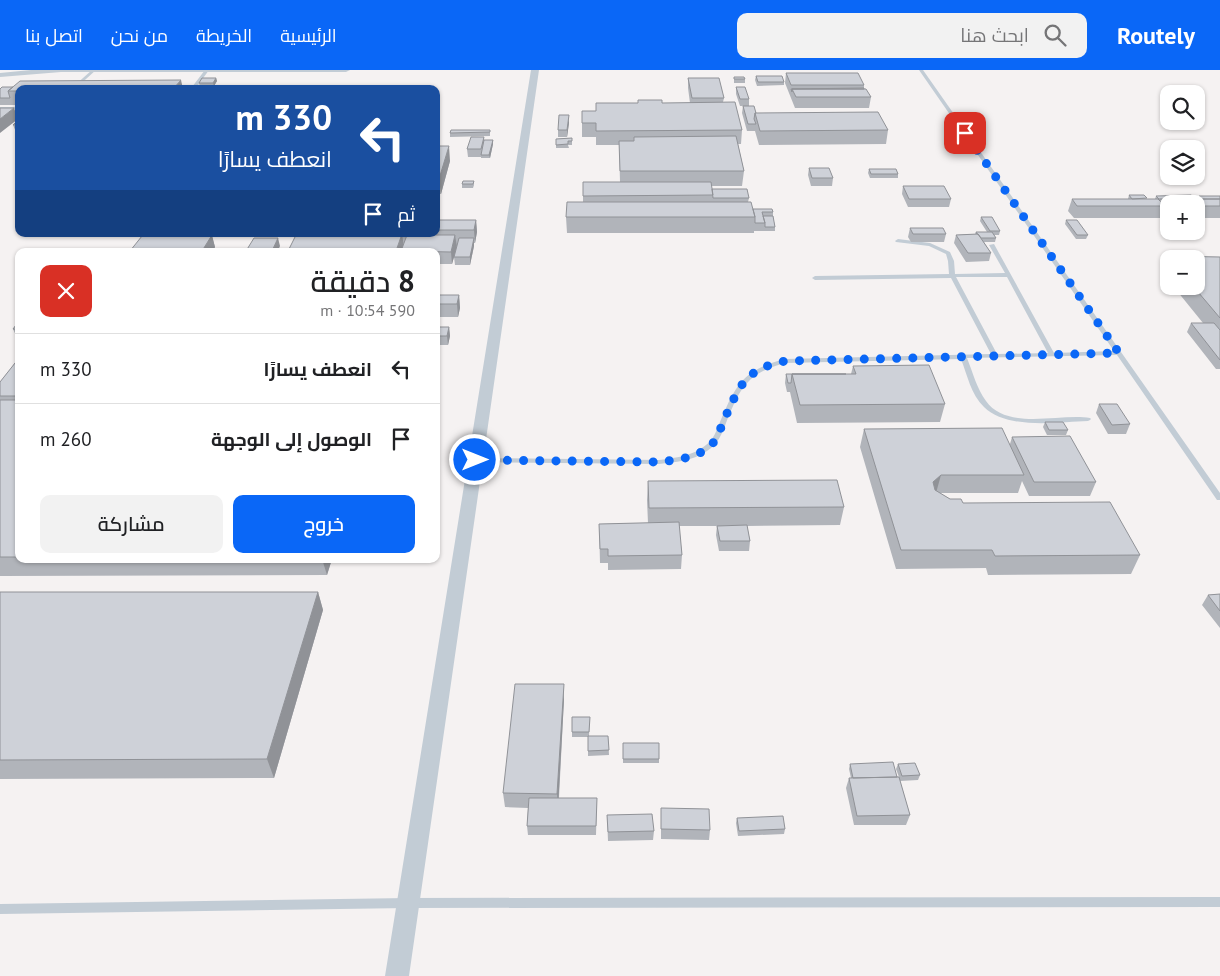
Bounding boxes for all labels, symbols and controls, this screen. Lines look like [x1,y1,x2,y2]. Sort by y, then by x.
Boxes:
search box [737,13,1087,58]
text: Routely [1117,20,1195,51]
icon: search [1041,21,1069,49]
text: ابحث هنا [960,23,1029,47]
text: اتصل بنا [25,24,83,47]
text: من نحن [111,24,168,47]
text: الخريطة [196,24,252,47]
text: الرئيسية [280,24,337,47]
map controls [1160,85,1205,295]
button: search [1160,85,1205,130]
text: 330 m [235,94,332,140]
icon: left [350,105,415,170]
pin [944,112,986,154]
icon: arrive [951,119,979,147]
button: layers [1160,140,1205,185]
text: انعطف يسارًا [218,145,332,173]
button: + [1160,195,1205,240]
icon: arrive [359,200,387,228]
text: ثم [397,202,415,226]
button: − [1160,250,1205,295]
text: 8 دقيقة [311,261,415,300]
button: close [40,265,92,317]
text: 590 m · 10:54 [320,300,415,320]
icon: left [387,355,415,383]
text: 330 m [40,357,92,381]
text: انعطف يسارًا [264,357,372,381]
icon: arrive [387,425,415,453]
text: 260 m [40,427,92,451]
text: الوصول إلى الوجهة [211,427,372,451]
position arrow [448,433,500,485]
button: مشاركة [40,495,223,553]
button: خروج [233,495,415,553]

